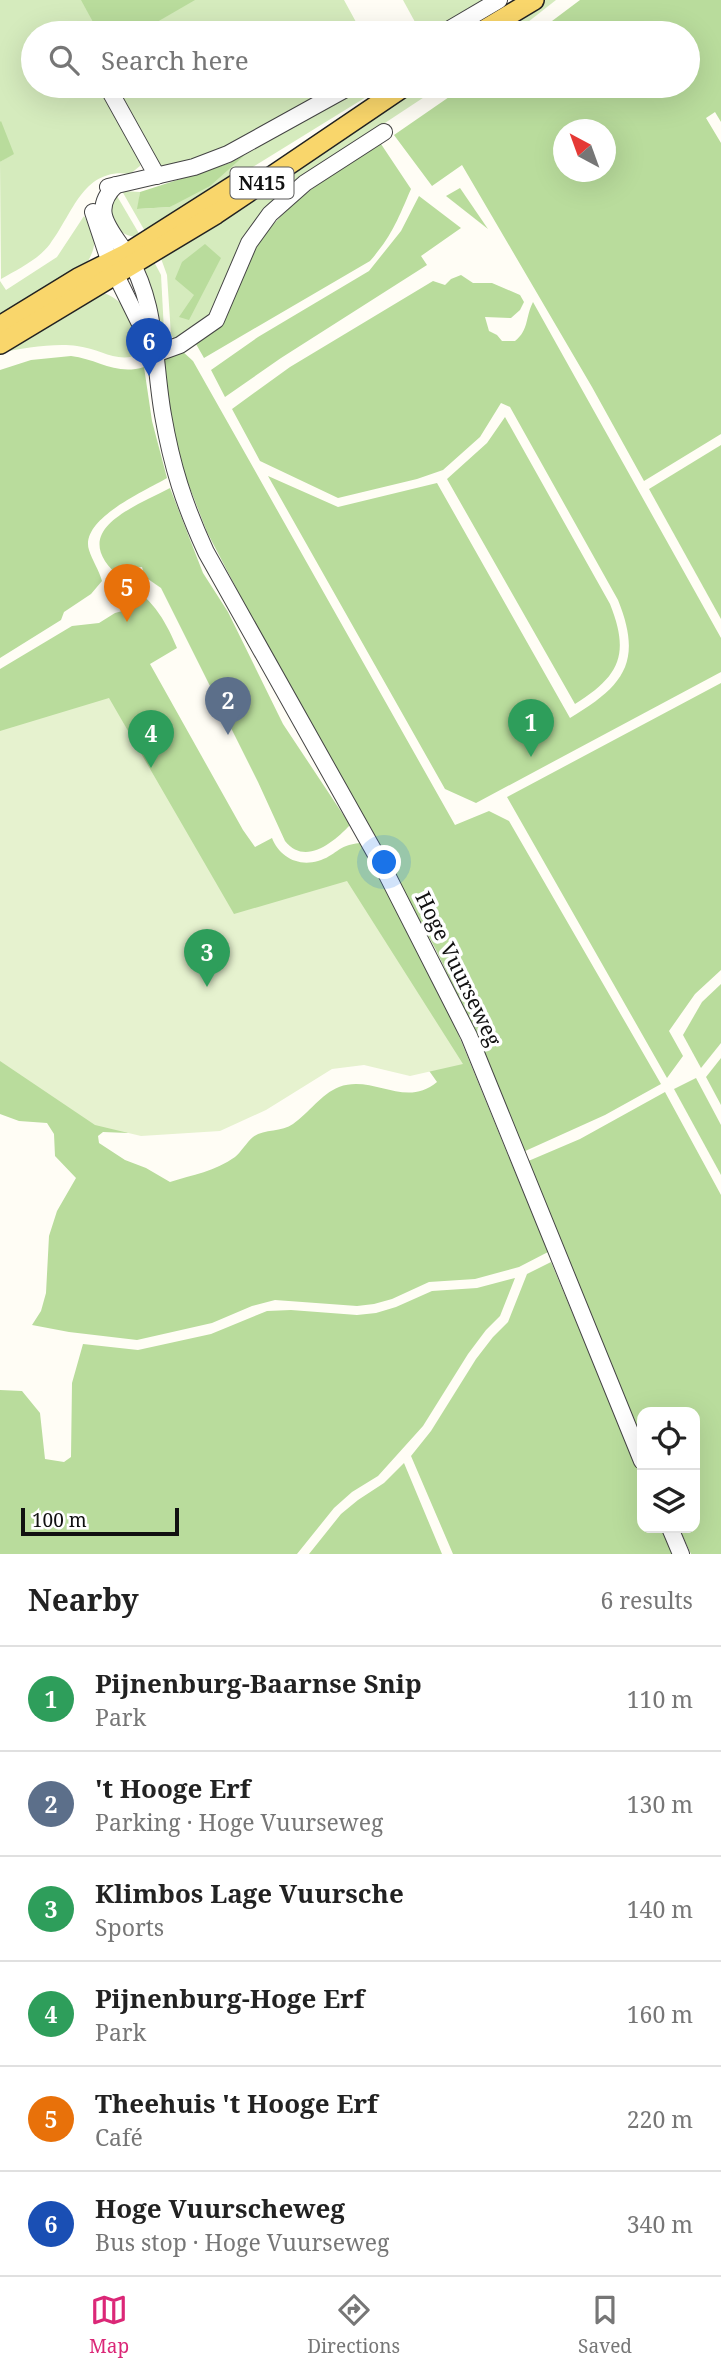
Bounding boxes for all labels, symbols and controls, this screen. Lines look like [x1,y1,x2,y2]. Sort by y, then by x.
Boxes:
search box [21,21,700,98]
icon: search [45,41,83,79]
text: Search here [101,42,249,78]
north arrow [553,119,616,182]
road number: N415 [230,168,294,198]
pin: 6 [126,318,172,376]
pin: 5 [104,564,150,622]
pin: 2 [205,677,251,735]
pin: 1 [508,699,554,757]
pin: 4 [128,710,174,768]
your location [367,845,401,879]
street label: Hoge Vuurseweg [409,887,509,1051]
pin: 3 [184,929,230,987]
map controls [637,1407,700,1533]
button: locate [637,1407,700,1470]
button: layers [637,1470,700,1533]
scale bar [21,1505,178,1537]
text: 100 m [32,1507,87,1533]
text: Nearby [28,1579,139,1620]
text: 6 results [600,1584,693,1616]
text: Pijnenburg-Baarnse Snip [95,1665,422,1701]
text: 1 [45,1683,58,1715]
text: 110 m [627,1683,693,1715]
text: Park [95,1701,146,1733]
text: 't Hooge Erf [95,1770,250,1806]
text: 2 [45,1788,58,1820]
text: 130 m [627,1788,693,1820]
text: Parking · Hoge Vuurseweg [95,1806,383,1838]
text: Klimbos Lage Vuursche [95,1875,404,1911]
text: 3 [45,1893,58,1925]
text: 140 m [627,1893,693,1925]
text: Sports [95,1911,164,1943]
text: Pijnenburg-Hoge Erf [95,1980,364,2016]
text: 4 [45,1998,58,2030]
text: 160 m [627,1998,693,2030]
text: Park [95,2016,146,2048]
text: Theehuis 't Hooge Erf [95,2085,378,2121]
text: 5 [45,2103,58,2135]
text: 220 m [627,2103,693,2135]
text: Café [95,2121,143,2153]
text: Hoge Vuurscheweg [95,2190,345,2226]
text: 6 [45,2208,58,2240]
text: 340 m [627,2208,693,2240]
text: Bus stop · Hoge Vuurseweg [95,2226,390,2258]
tab: Map [89,2291,129,2359]
tab: Directions [307,2291,400,2359]
tab: Saved [578,2291,632,2359]

